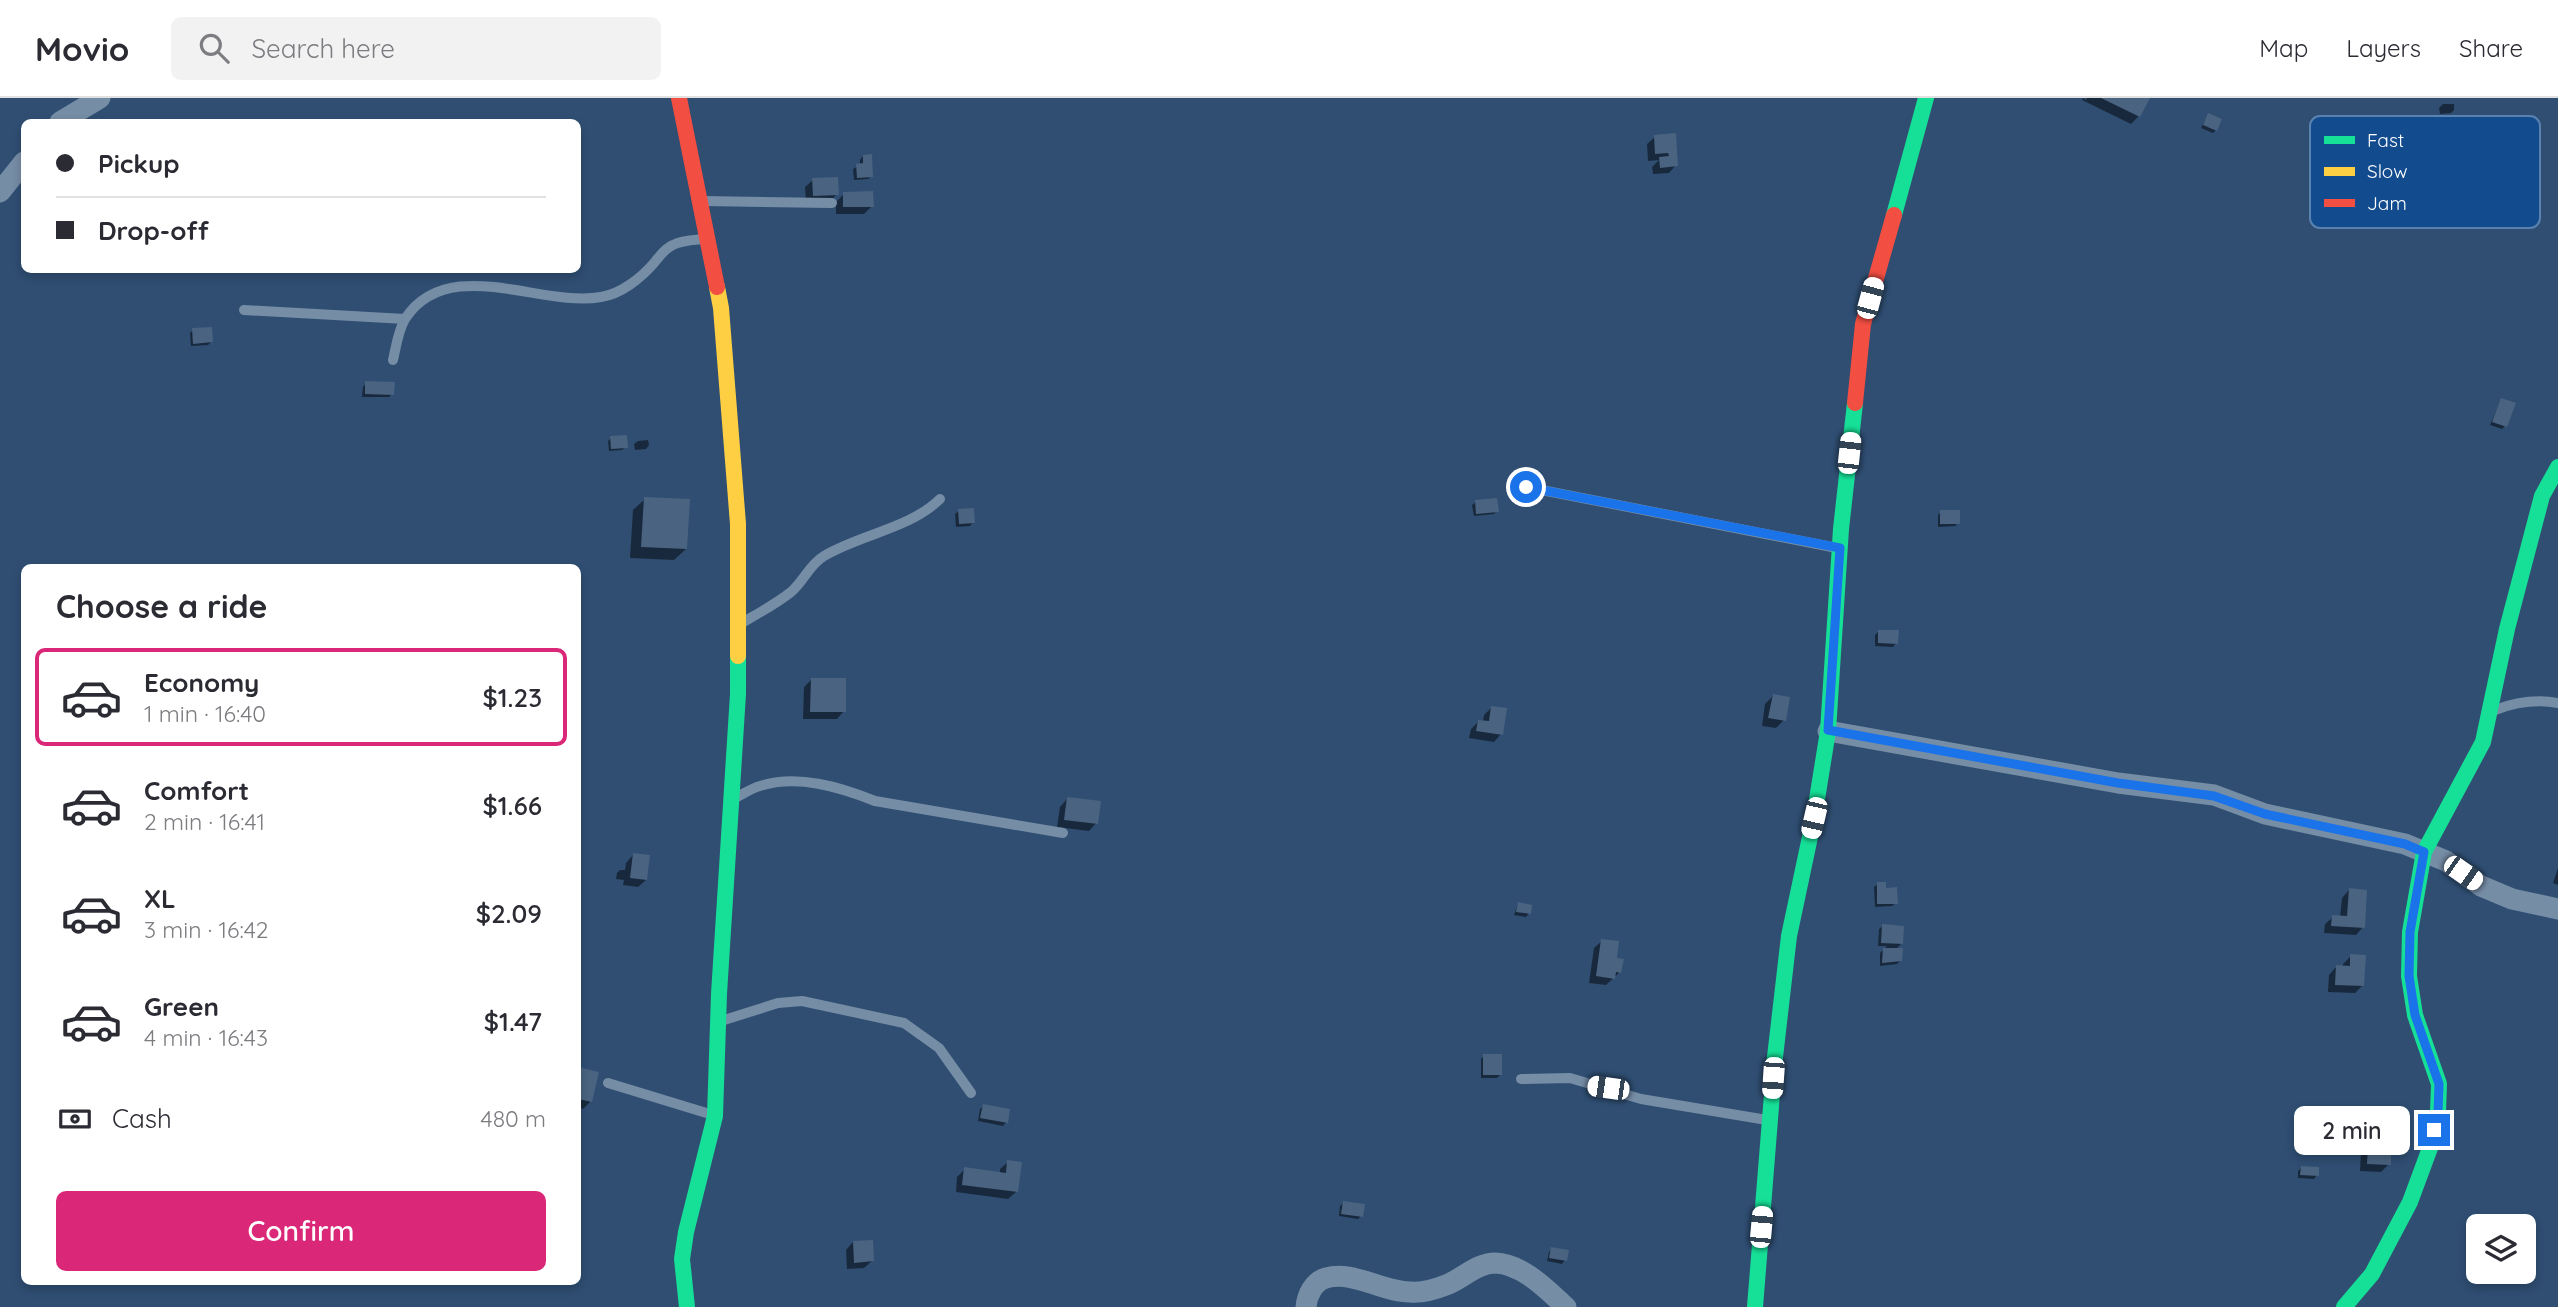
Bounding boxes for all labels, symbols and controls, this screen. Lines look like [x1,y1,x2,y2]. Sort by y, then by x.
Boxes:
search box [171,17,661,80]
text: Movio [35,28,129,69]
icon: search [195,29,233,67]
text: Search here [251,32,395,65]
text: Map [2259,33,2308,63]
text: Layers [2346,33,2421,63]
text: Share [2459,33,2523,63]
legend [2310,116,2540,228]
text: Fast [2367,128,2404,152]
text: Pickup [98,147,180,180]
text: Slow [2367,159,2408,183]
text: Jam [2367,191,2407,215]
text: Drop-off [98,214,209,247]
car [1855,275,1886,321]
car [1837,431,1862,475]
route start [1510,471,1542,503]
text: Choose a ride [56,586,268,626]
icon: car [60,666,123,729]
text: Economy [144,666,259,699]
text: $1.23 [482,681,542,714]
text: 1 min · 16:40 [144,699,266,728]
icon: car [60,774,123,837]
text: Comfort [144,774,249,807]
text: $1.66 [482,789,542,822]
car [1800,795,1829,841]
text: 2 min · 16:41 [144,807,265,836]
car [2440,852,2487,894]
icon: car [60,882,123,945]
text: XL [144,882,176,915]
text: $2.09 [476,897,542,930]
text: 3 min · 16:42 [144,915,269,944]
icon: car [60,990,123,1053]
text: Green [144,990,219,1023]
text: $1.47 [484,1005,542,1038]
text: 4 min · 16:43 [144,1023,268,1052]
car [1762,1056,1785,1100]
car [1586,1075,1631,1101]
icon: cash [56,1100,94,1138]
text: Cash [112,1102,172,1135]
text: 480 m [481,1104,546,1133]
callout: 2 min [2294,1105,2410,1154]
route end [2418,1114,2450,1146]
text: 2 min [2322,1116,2382,1145]
button: Confirm [56,1191,546,1271]
car [1749,1205,1774,1249]
map controls [2466,1214,2536,1284]
button: layers [2466,1214,2536,1284]

